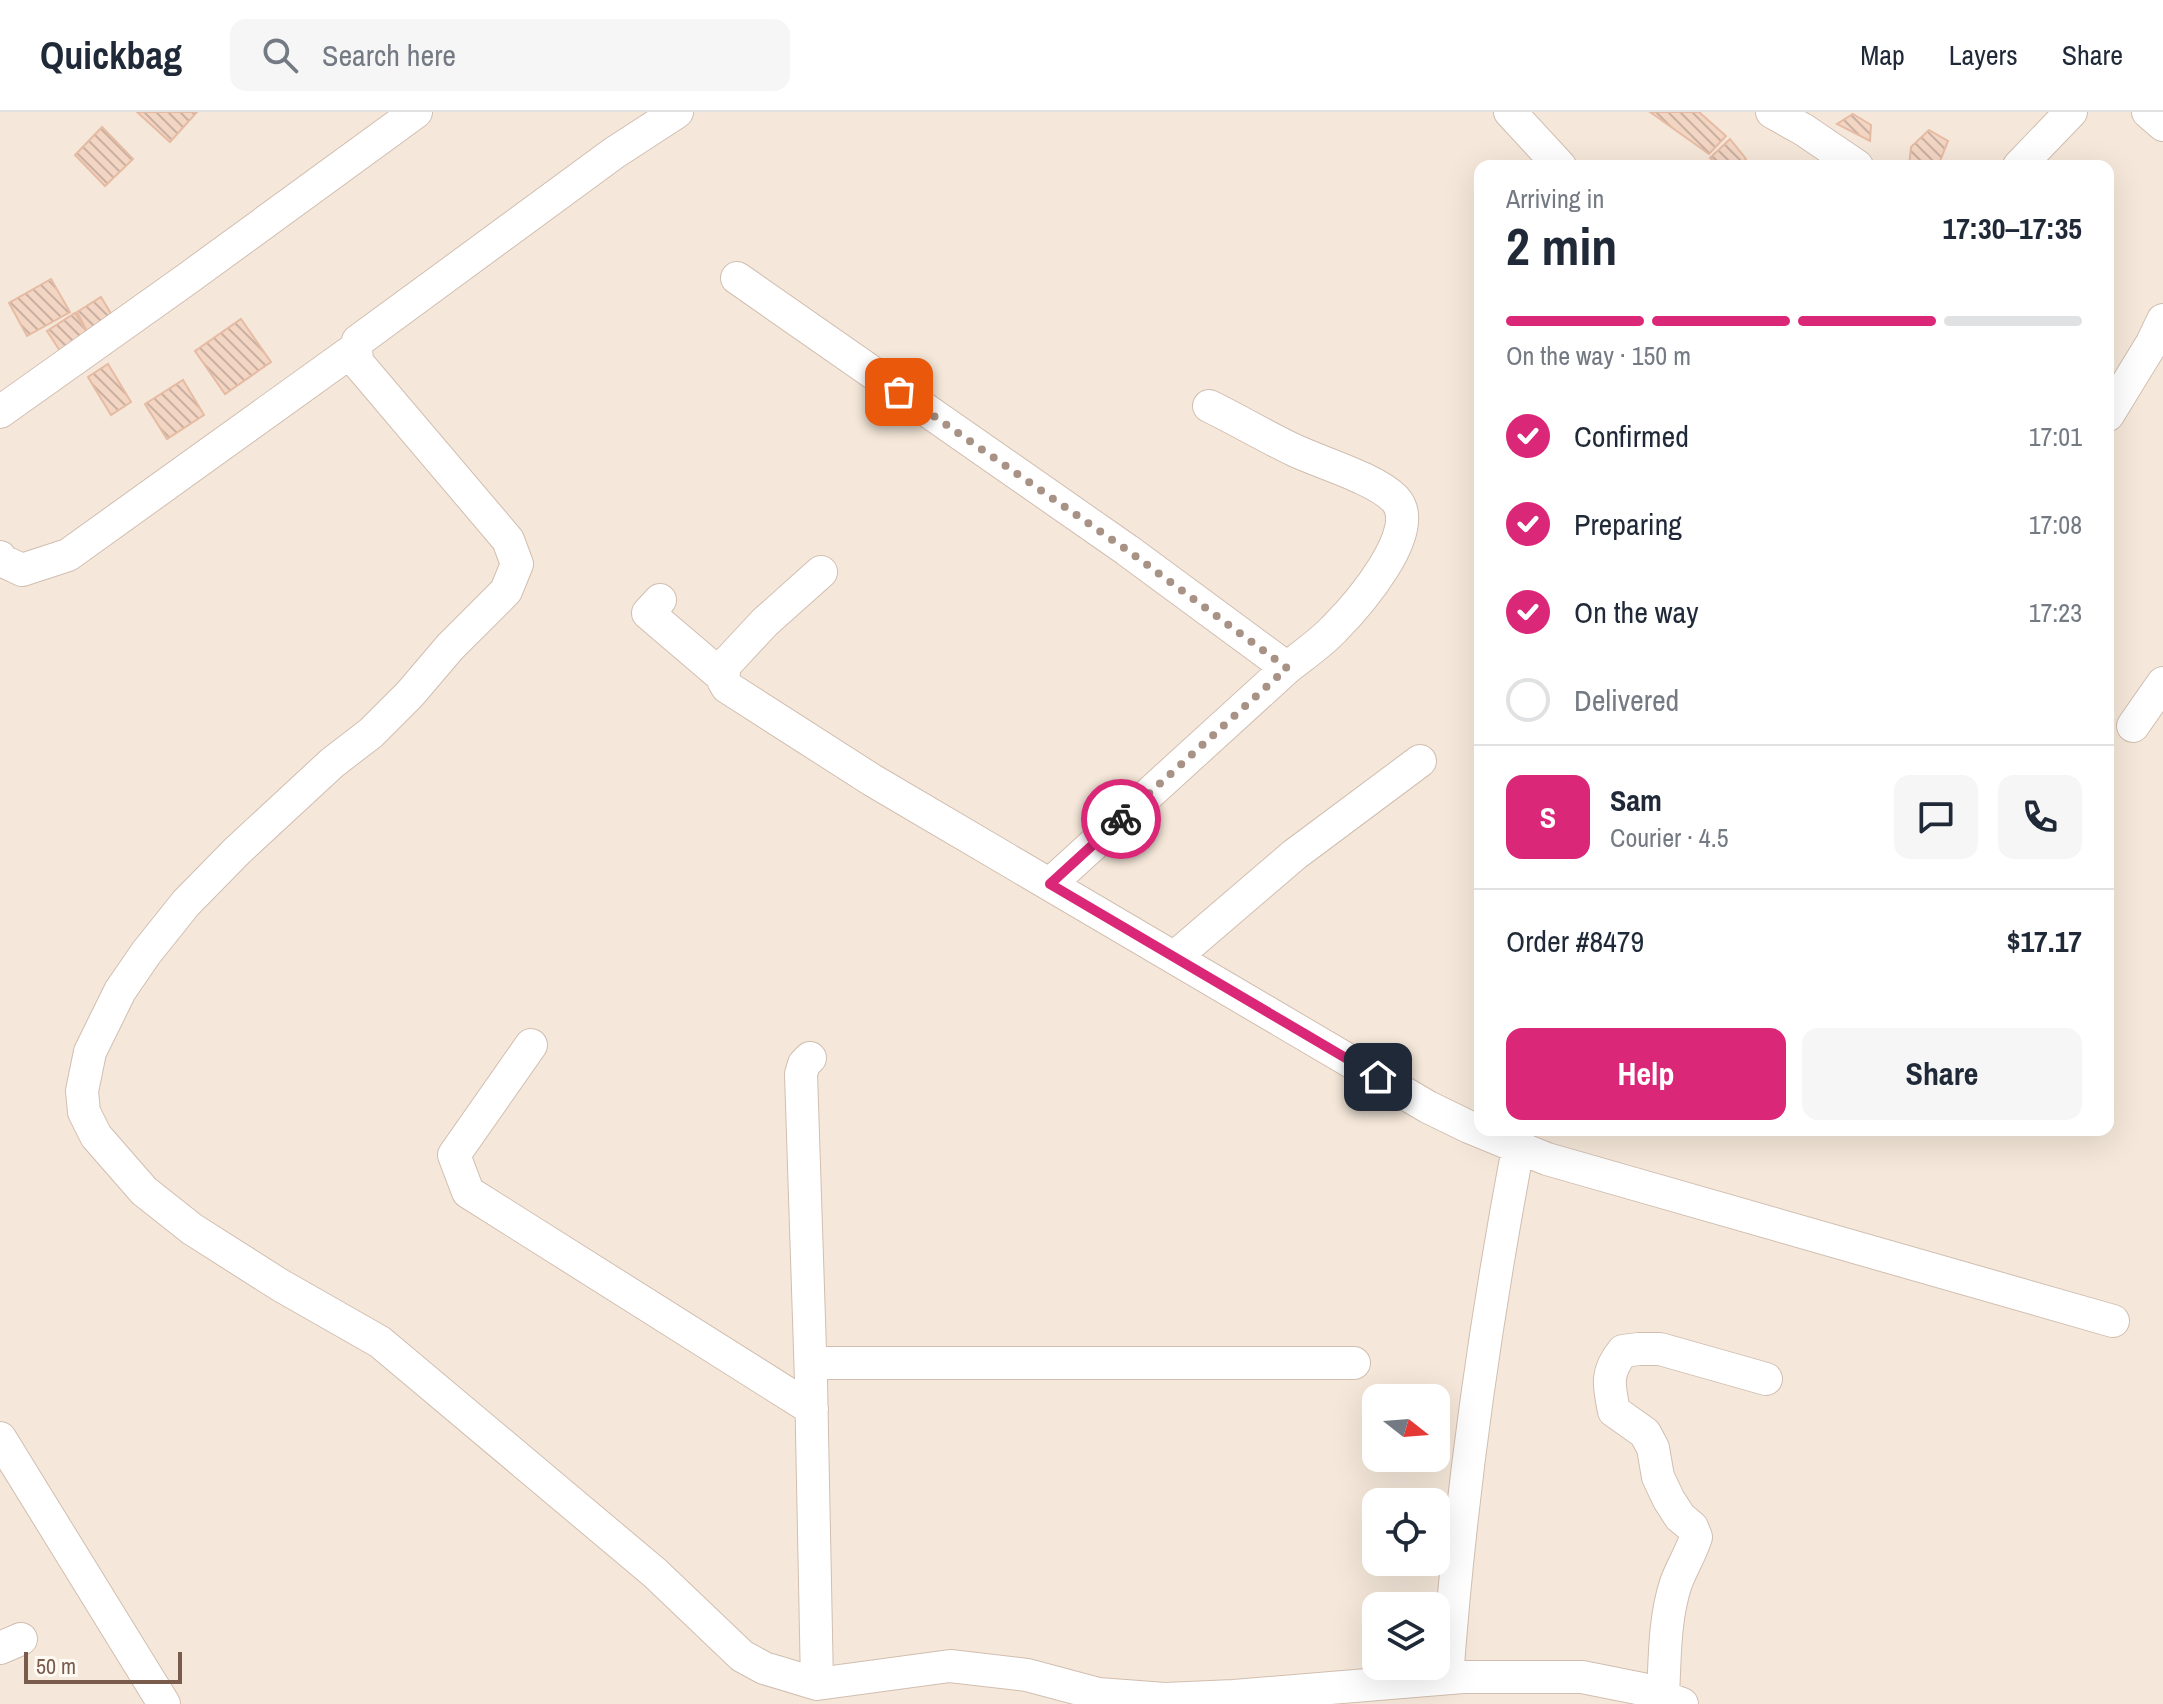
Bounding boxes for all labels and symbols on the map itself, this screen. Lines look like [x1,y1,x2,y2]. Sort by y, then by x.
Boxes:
pin [865,358,933,426]
courier [1081,779,1161,859]
pin [1344,1043,1412,1111]
north arrow [1362,1384,1450,1472]
scale bar [24,1648,182,1684]

